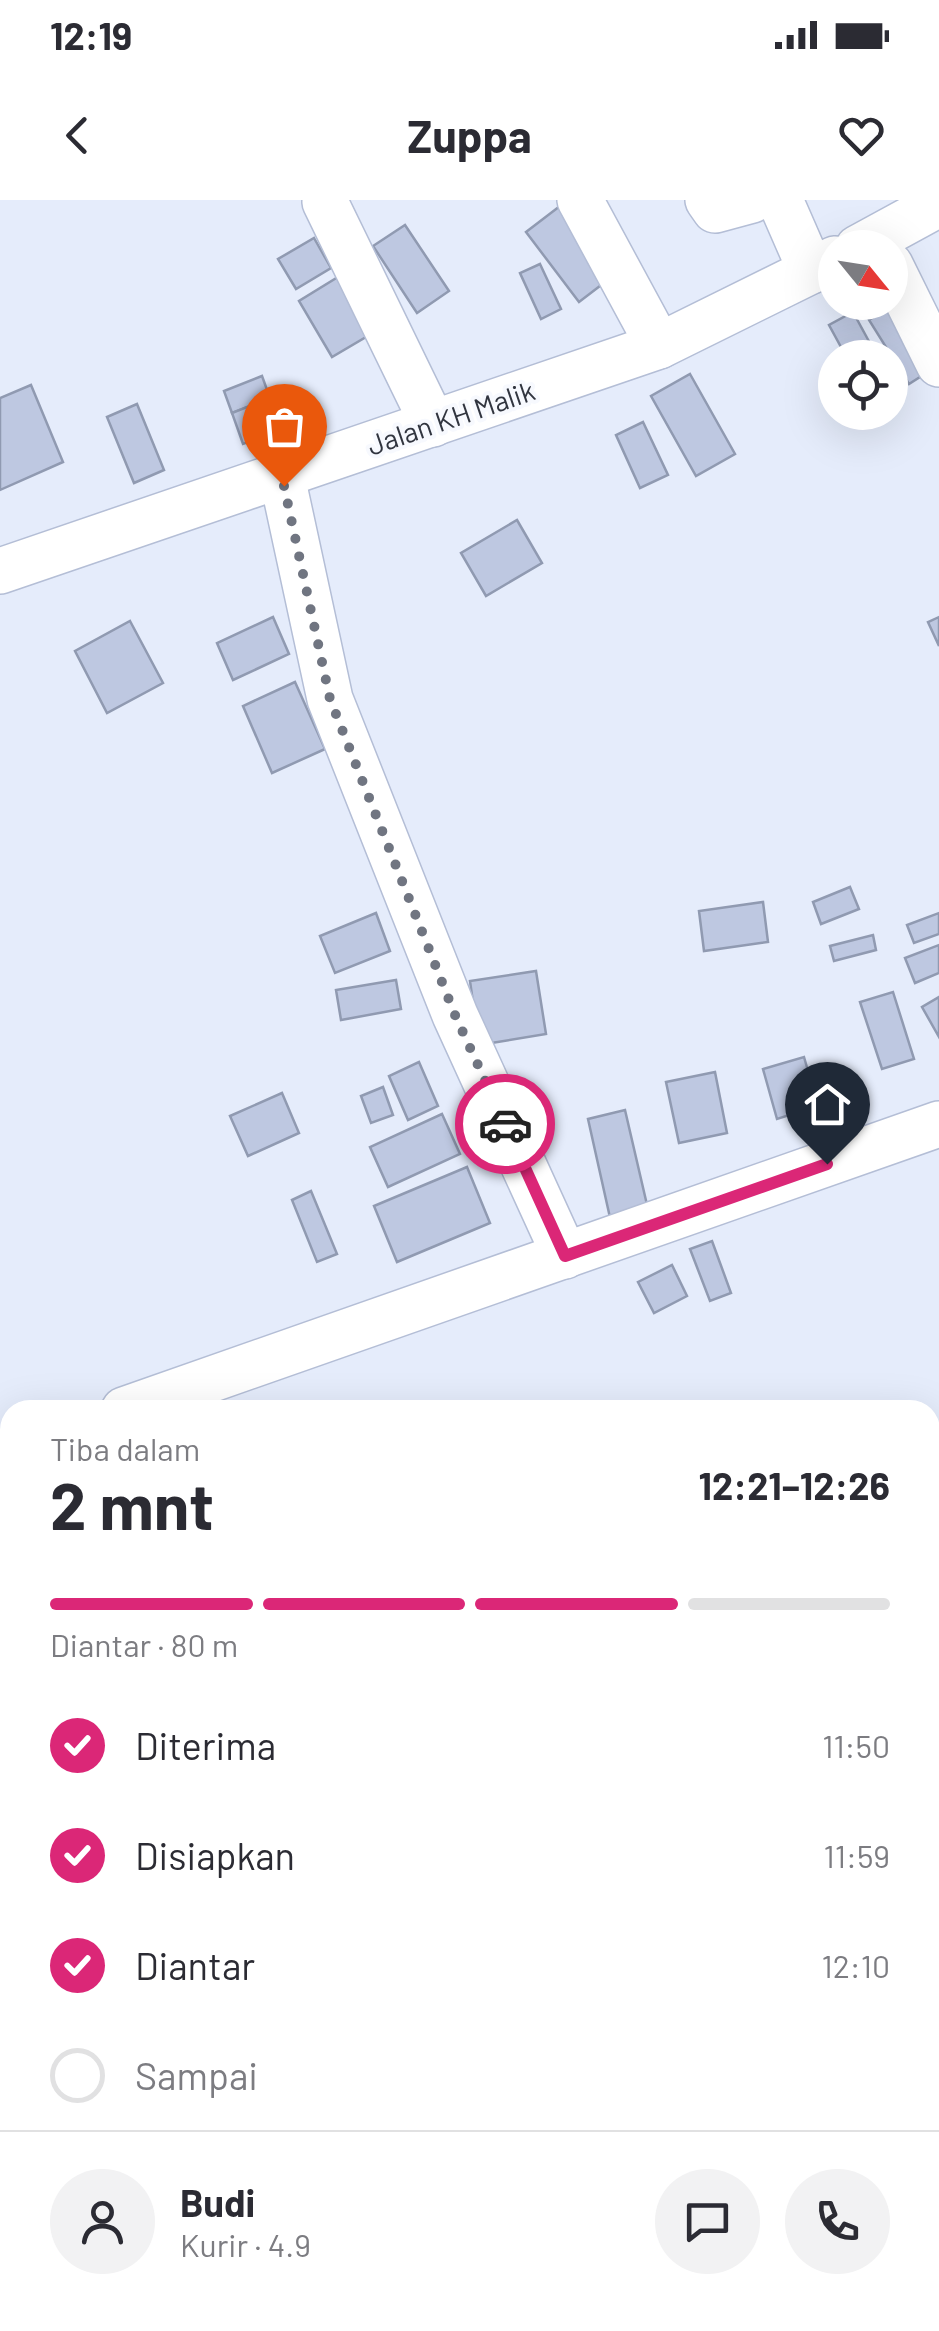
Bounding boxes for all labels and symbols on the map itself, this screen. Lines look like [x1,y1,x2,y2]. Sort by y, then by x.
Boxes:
north arrow [818,230,908,320]
street label: Jalan KH Malik [362,373,539,462]
pin [242,384,327,487]
pin [785,1062,870,1165]
courier [455,1074,555,1174]

